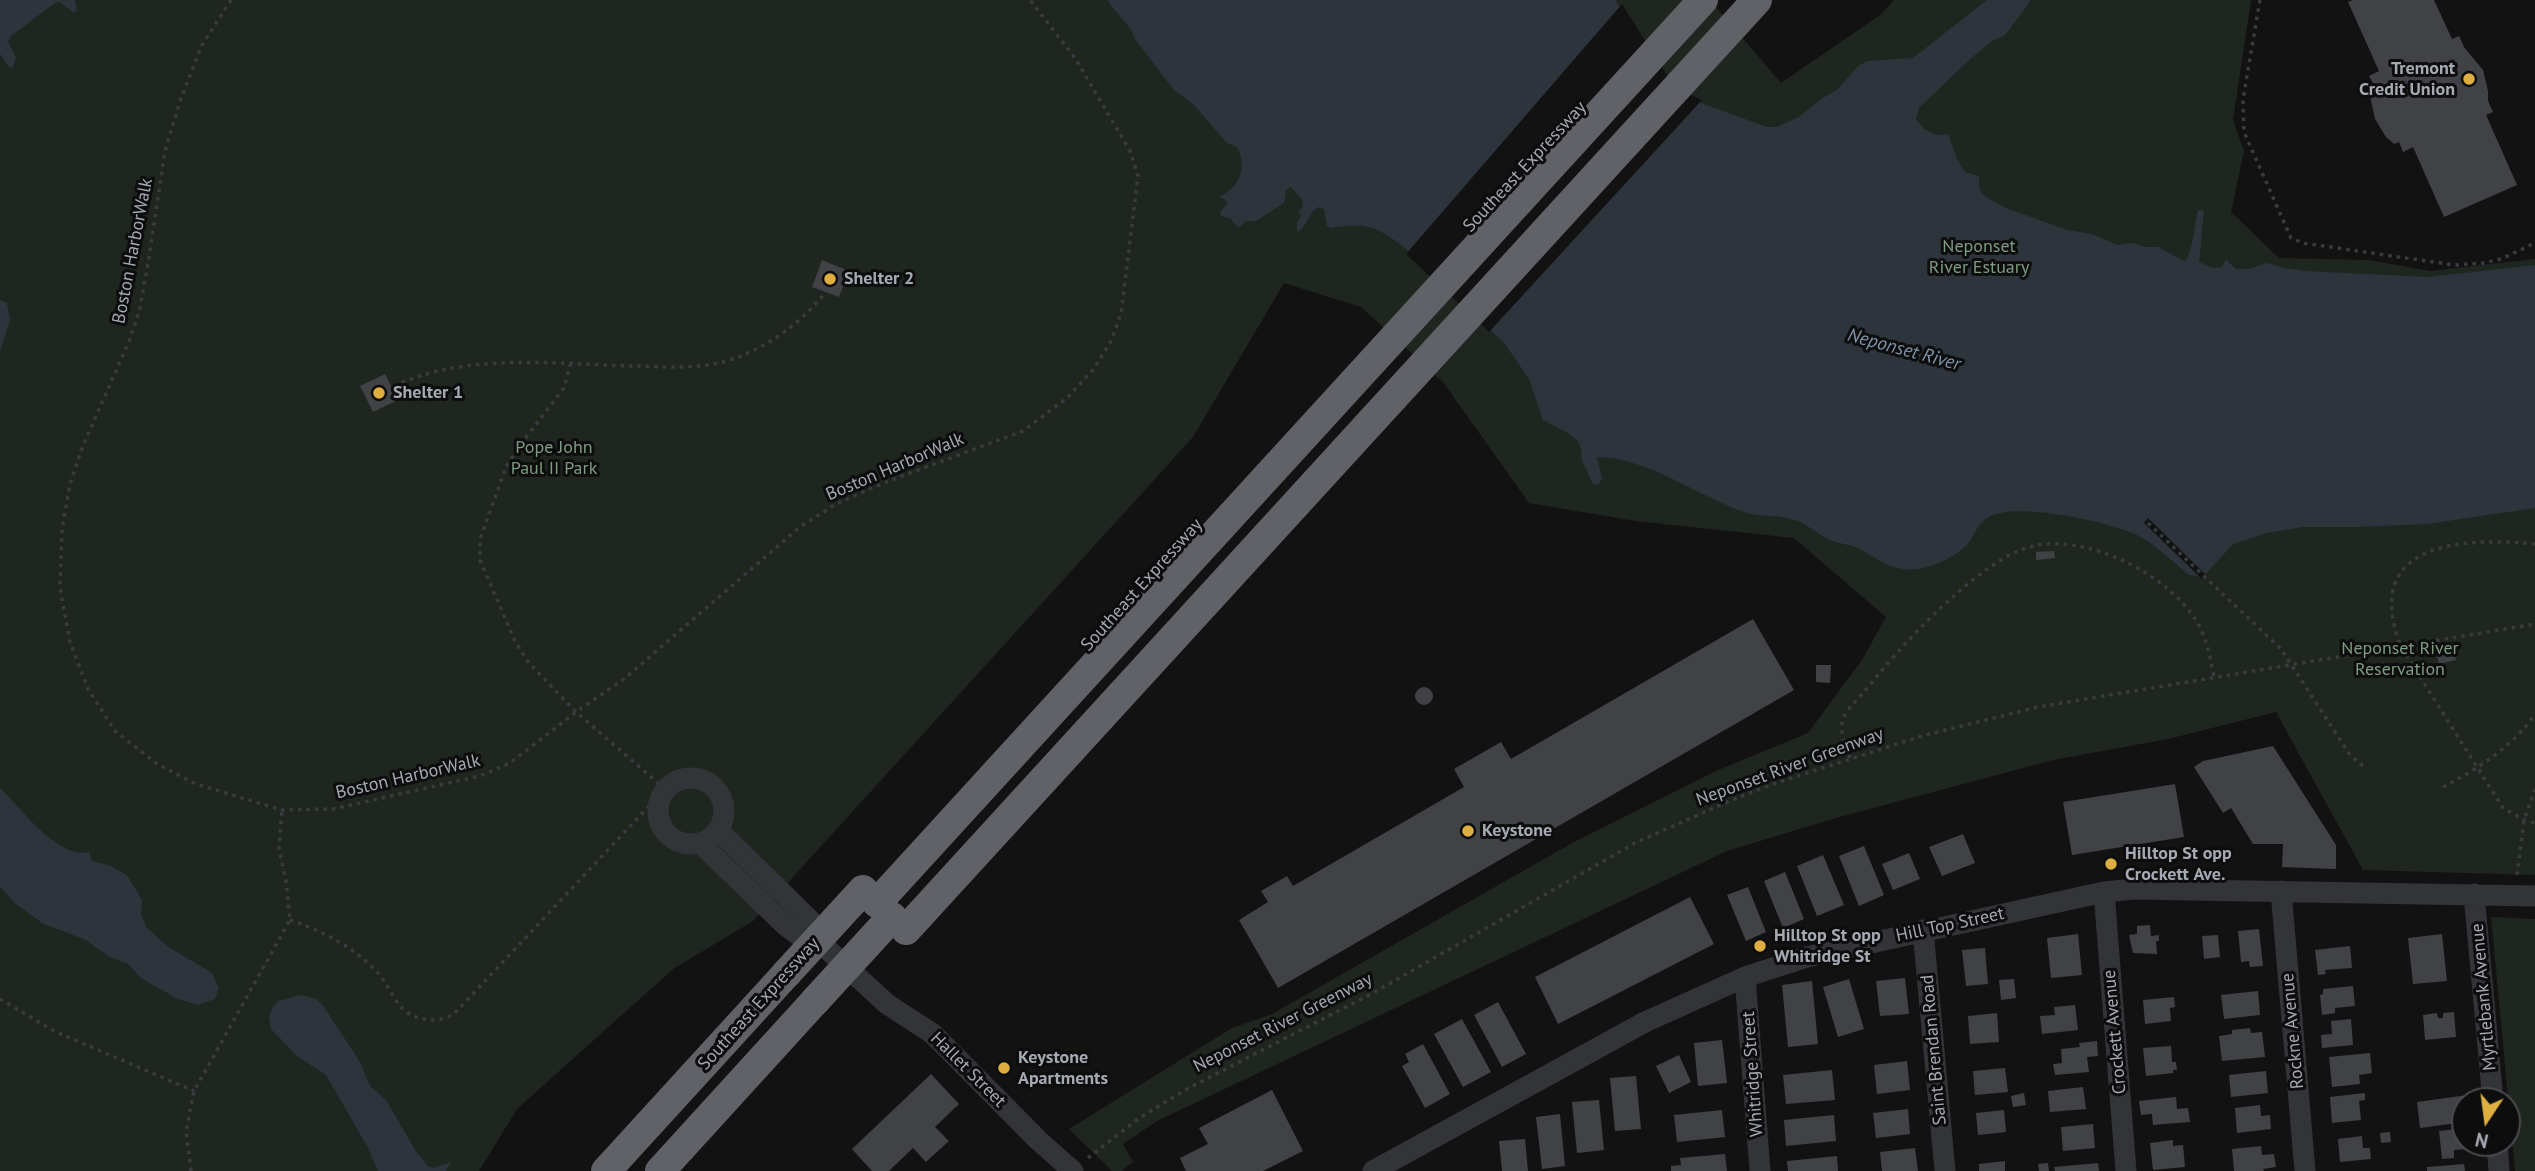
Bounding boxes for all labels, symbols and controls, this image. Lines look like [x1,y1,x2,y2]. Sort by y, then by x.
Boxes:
place label: Tremont Credit Union [2359,58,2455,100]
marker: Tremont Credit Union [2461,71,2477,87]
street label: Southeast Expressway [1459,97,1591,237]
street label: Boston HarborWalk [108,177,158,325]
park label: Neponset River Estuary [1929,236,2029,278]
place label: Shelter 2 [844,268,914,290]
marker: Shelter 2 [822,271,838,287]
water label: Neponset River [1845,324,1963,376]
place label: Shelter 1 [393,382,463,404]
marker: Shelter 1 [371,385,387,401]
street label: Boston HarborWalk [823,428,967,506]
park label: Pope John Paul II Park [511,437,597,480]
street label: Southeast Expressway [1077,514,1207,656]
park label: Neponset River Reservation [2341,638,2459,680]
street label: Neponset River Greenway [1693,723,1887,811]
street label: Boston HarborWalk [334,750,482,804]
place label: Keystone [1482,820,1552,842]
marker: Keystone [1460,823,1476,839]
place label: Hilltop St opp Crockett Ave. [2125,843,2232,886]
marker: Hilltop St opp Crockett Ave. [2103,856,2119,872]
street label: Hill Top Street [1894,903,2006,947]
street label: Myrtlebank Avenue [2467,922,2501,1072]
place label: Hilltop St opp Whitridge St [1774,925,1881,968]
street label: Southeast Expressway [694,933,824,1075]
marker: Hilltop St opp Whitridge St [1752,938,1768,954]
street label: Neponset River Greenway [1190,968,1376,1078]
street label: Crockett Avenue [2099,969,2131,1095]
street label: Rockne Avenue [2277,972,2309,1090]
street label: Saint Brendan Road [1917,974,1951,1126]
street label: Whitridge Street [1738,1010,1768,1138]
street label: Hallet Street [926,1028,1010,1112]
place label: Keystone Apartments [1018,1047,1108,1090]
marker: Keystone Apartments [996,1060,1012,1076]
north arrow [2451,1087,2521,1157]
text: N [2473,1127,2491,1154]

